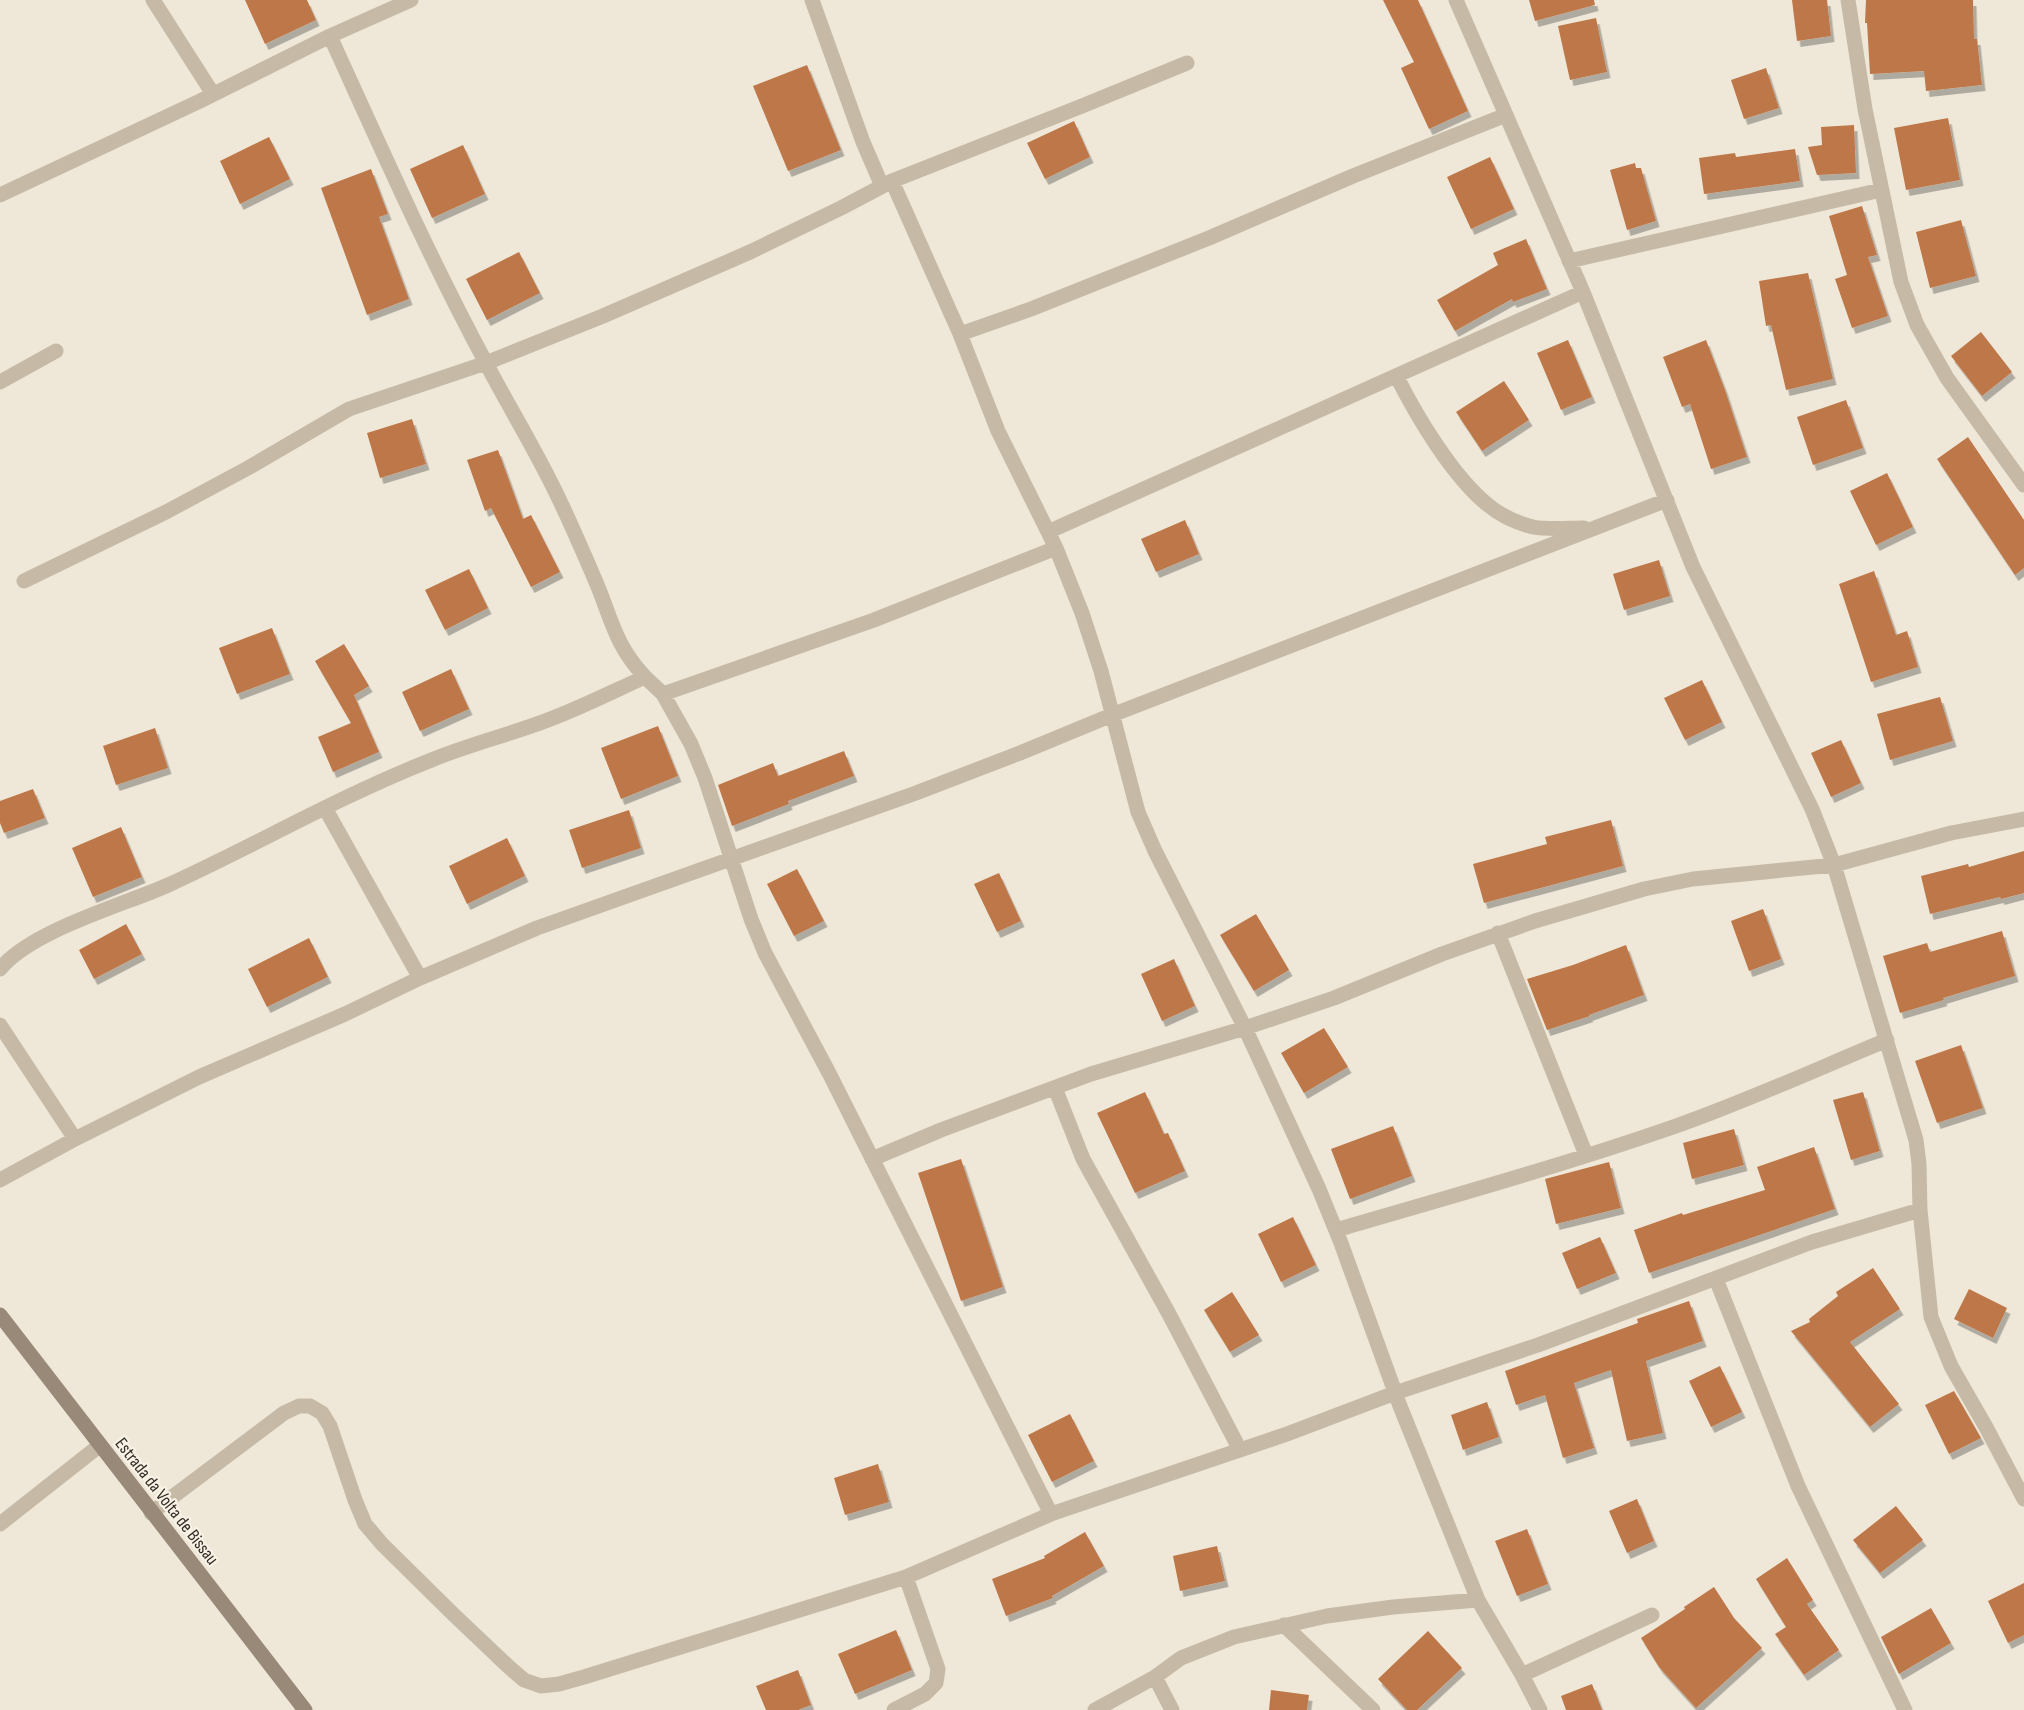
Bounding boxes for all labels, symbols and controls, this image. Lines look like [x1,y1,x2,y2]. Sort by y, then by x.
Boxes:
street label: Estrada da Volta de Bissau [110,1434,223,1569]

